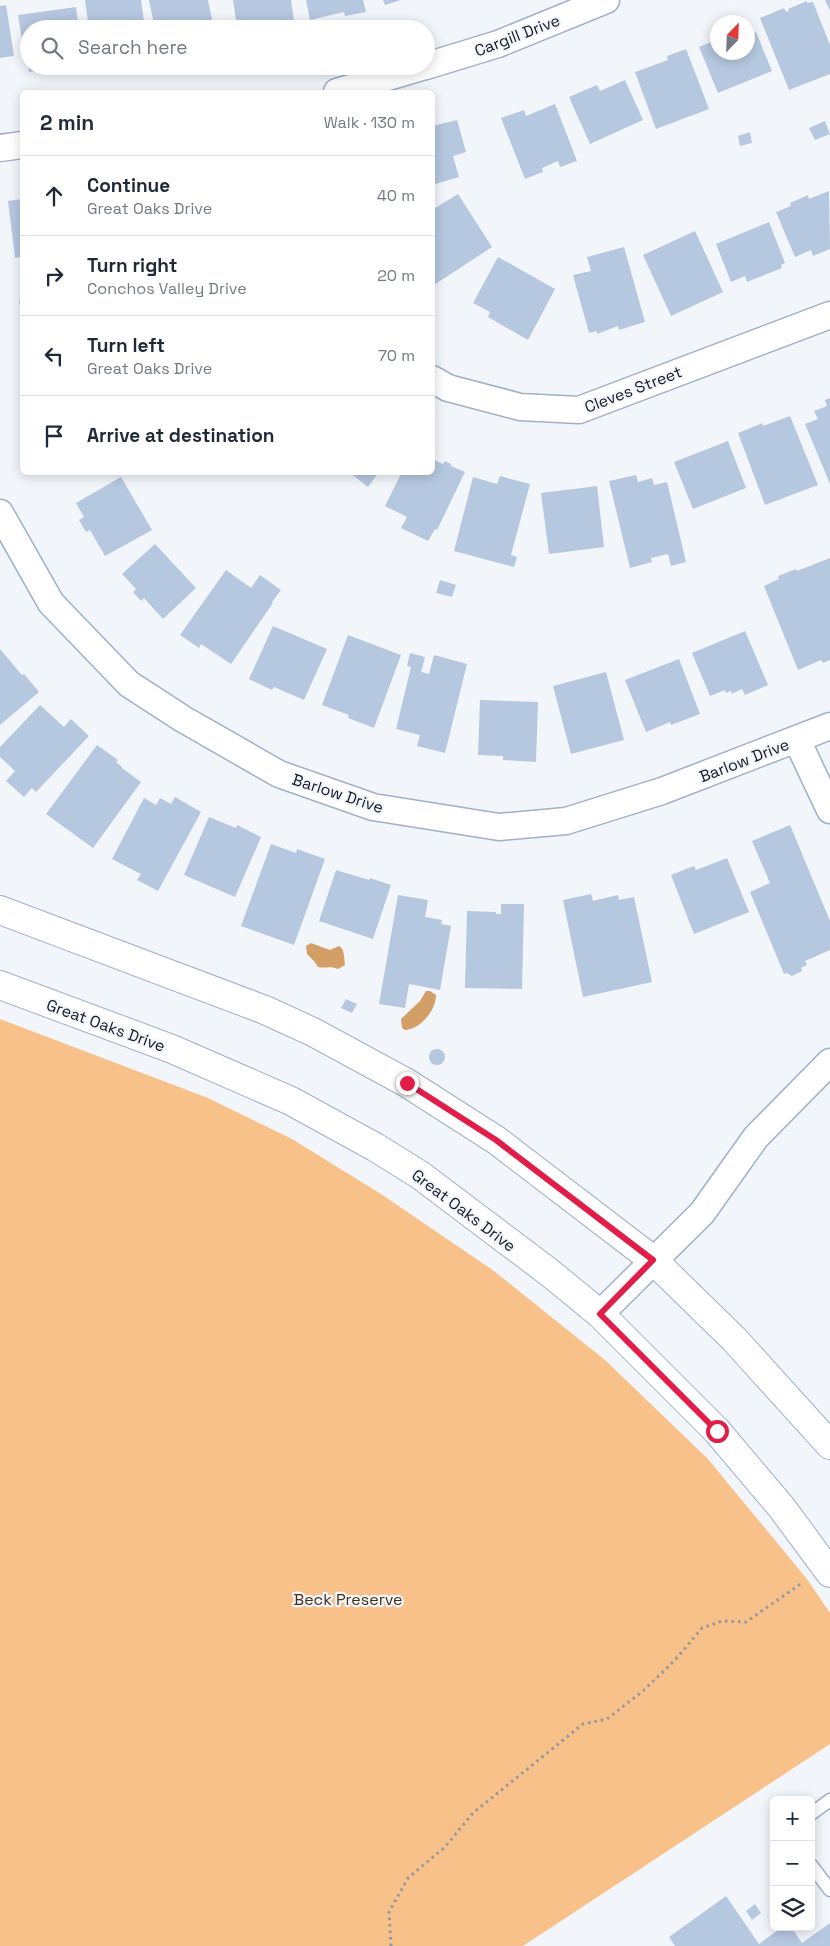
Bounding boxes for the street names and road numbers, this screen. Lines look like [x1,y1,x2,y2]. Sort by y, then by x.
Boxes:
street label: Cargill Drive [472,10,563,61]
street label: Cleves Street [582,361,685,418]
street label: Barlow Drive [696,734,792,787]
street label: Barlow Drive [290,769,386,818]
street label: Great Oaks Drive [43,994,168,1057]
street label: Great Oaks Drive [407,1164,520,1256]

